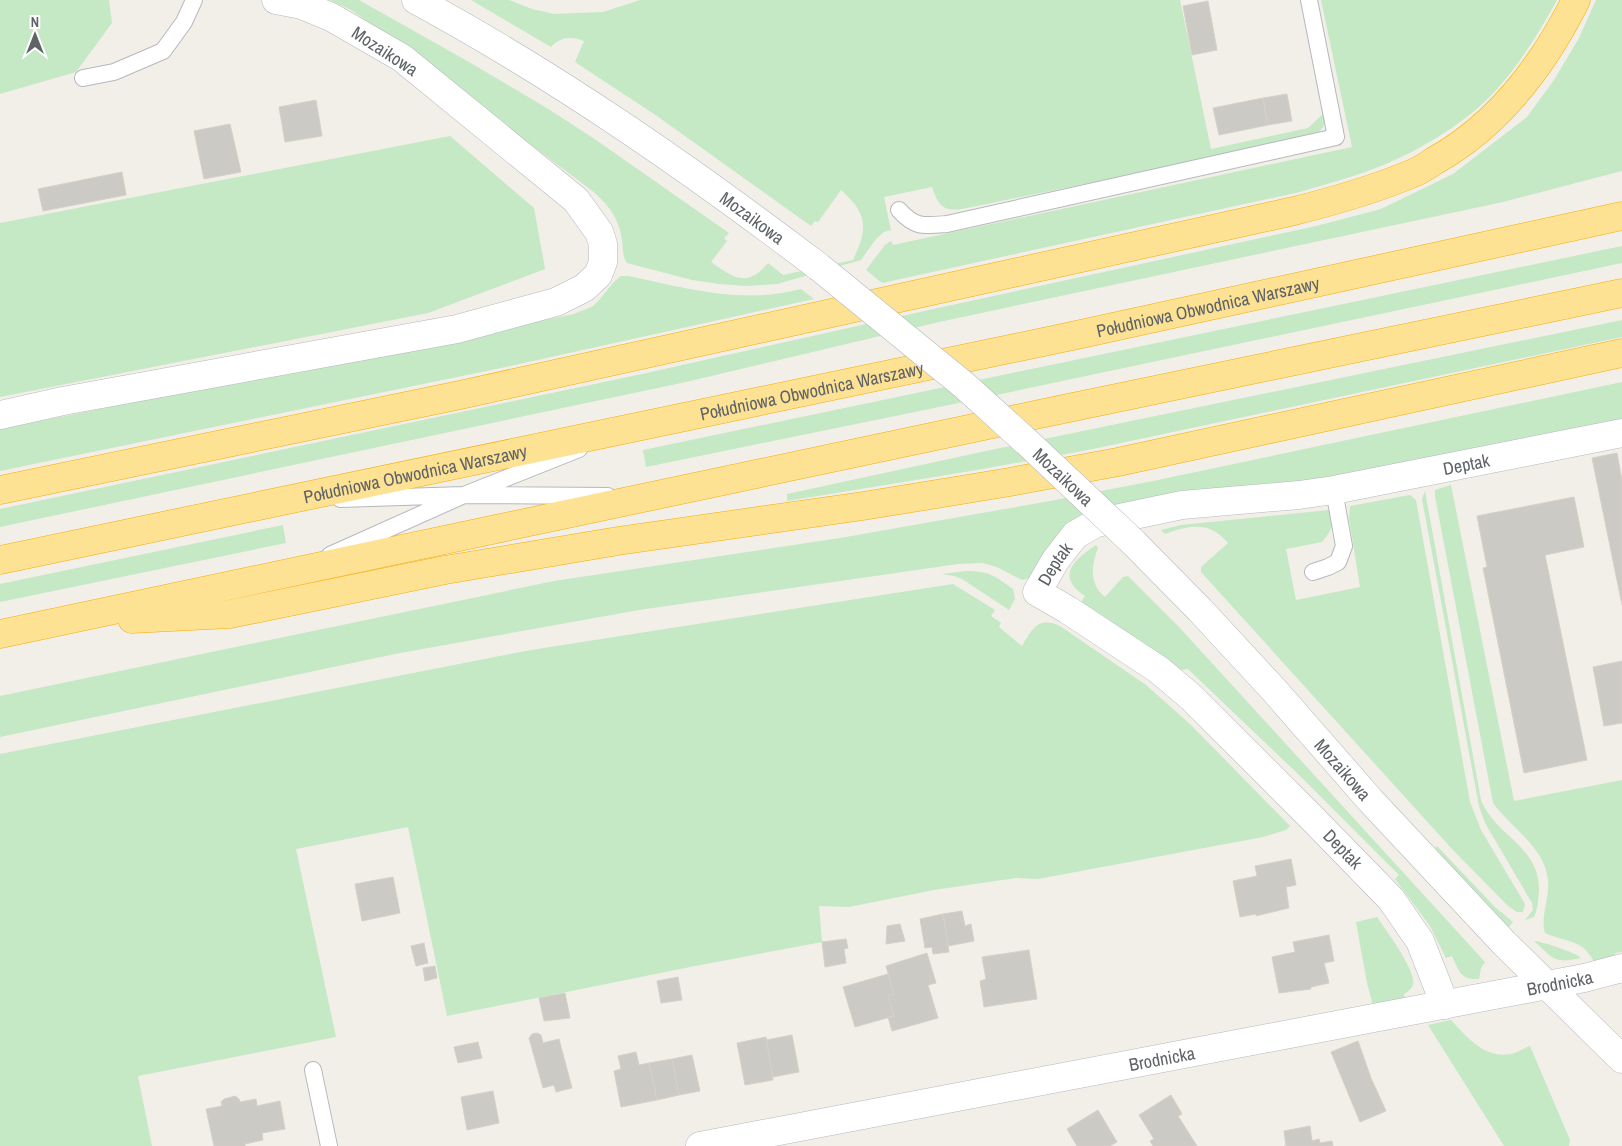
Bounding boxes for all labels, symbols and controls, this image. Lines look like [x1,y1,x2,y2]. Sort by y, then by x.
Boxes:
north arrow [10,10,60,60]
text: N [31,13,39,31]
street label: Mozaikowa [347,20,423,82]
street label: Mozaikowa [715,185,790,250]
street label: Południowa Obwodnica Warszawy [1094,270,1322,343]
street label: Południowa Obwodnica Warszawy [697,355,926,426]
street label: Południowa Obwodnica Warszawy [301,438,530,509]
street label: Mozaikowa [1028,442,1099,511]
street label: Deptak [1441,447,1492,481]
street label: Deptak [1031,536,1078,590]
street label: Mozaikowa [1309,733,1377,806]
street label: Deptak [1318,823,1369,875]
street label: Brodnicka [1525,964,1595,1001]
street label: Brodnicka [1127,1040,1197,1077]

